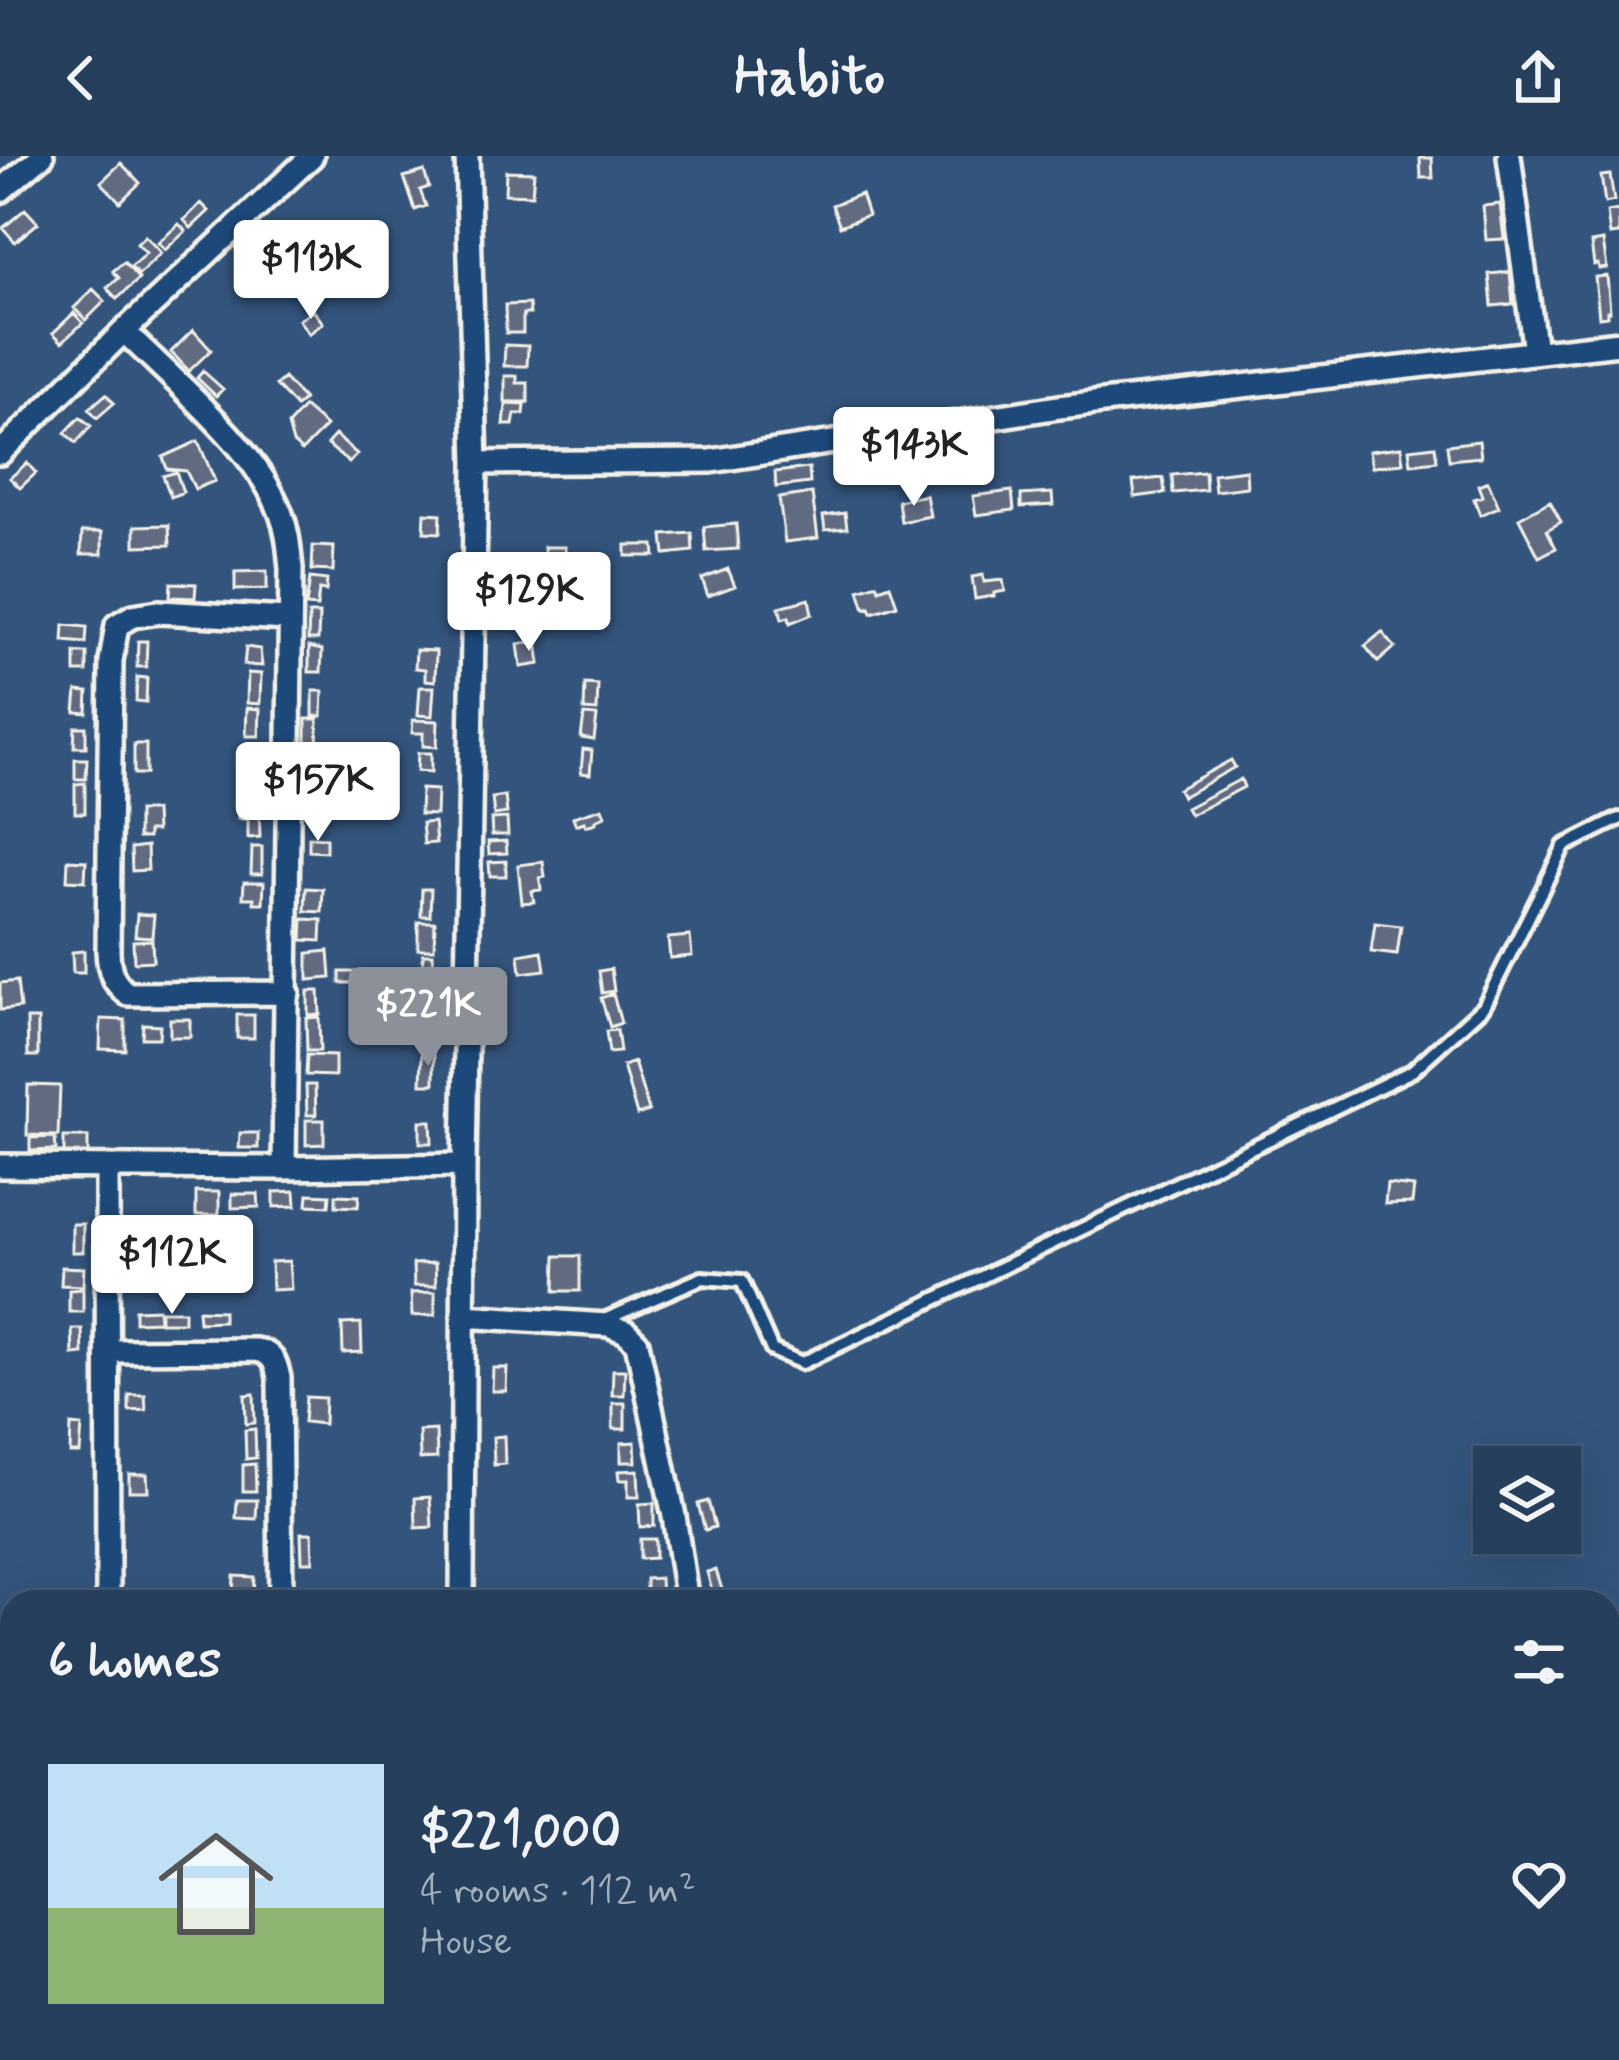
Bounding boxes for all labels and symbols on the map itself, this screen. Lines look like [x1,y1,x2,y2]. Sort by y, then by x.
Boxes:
pin: $113K [227,220,395,322]
pin: $143K [830,407,998,509]
pin: $129K [445,552,613,654]
pin: $157K [234,742,402,844]
pin: $221K [344,967,512,1069]
pin: $112K [88,1215,256,1317]

